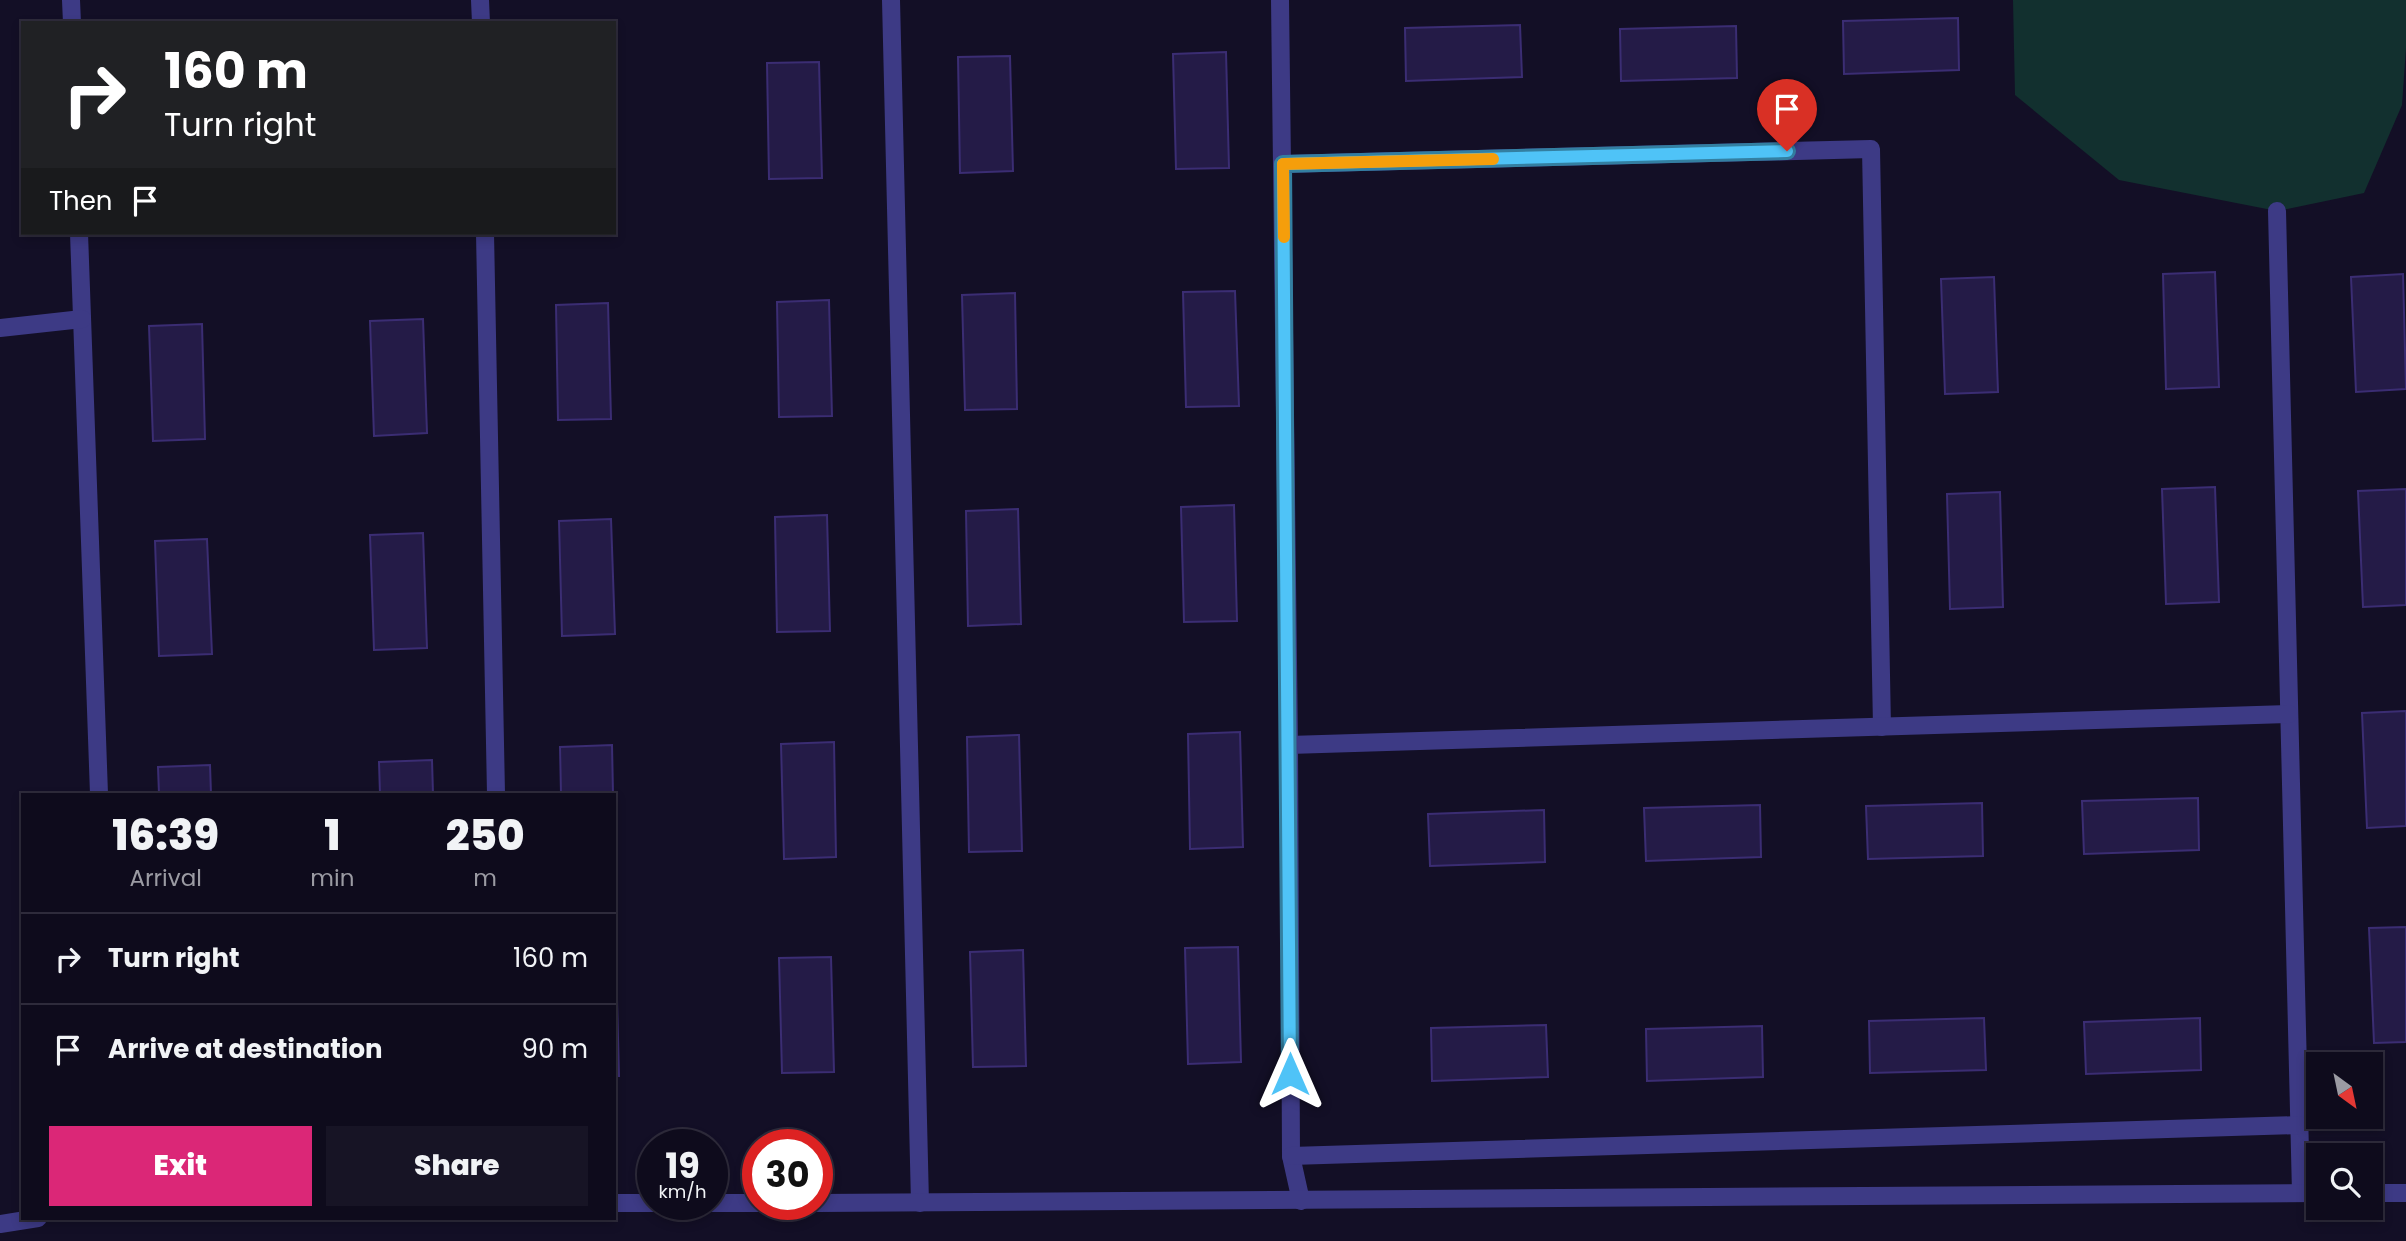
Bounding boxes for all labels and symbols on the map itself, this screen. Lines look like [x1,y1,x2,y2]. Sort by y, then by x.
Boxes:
pin [1757,79,1817,151]
position arrow [1253,1037,1327,1111]
north arrow [2306,1052,2384,1129]
speed limit sign: 30 [742,1129,833,1220]

